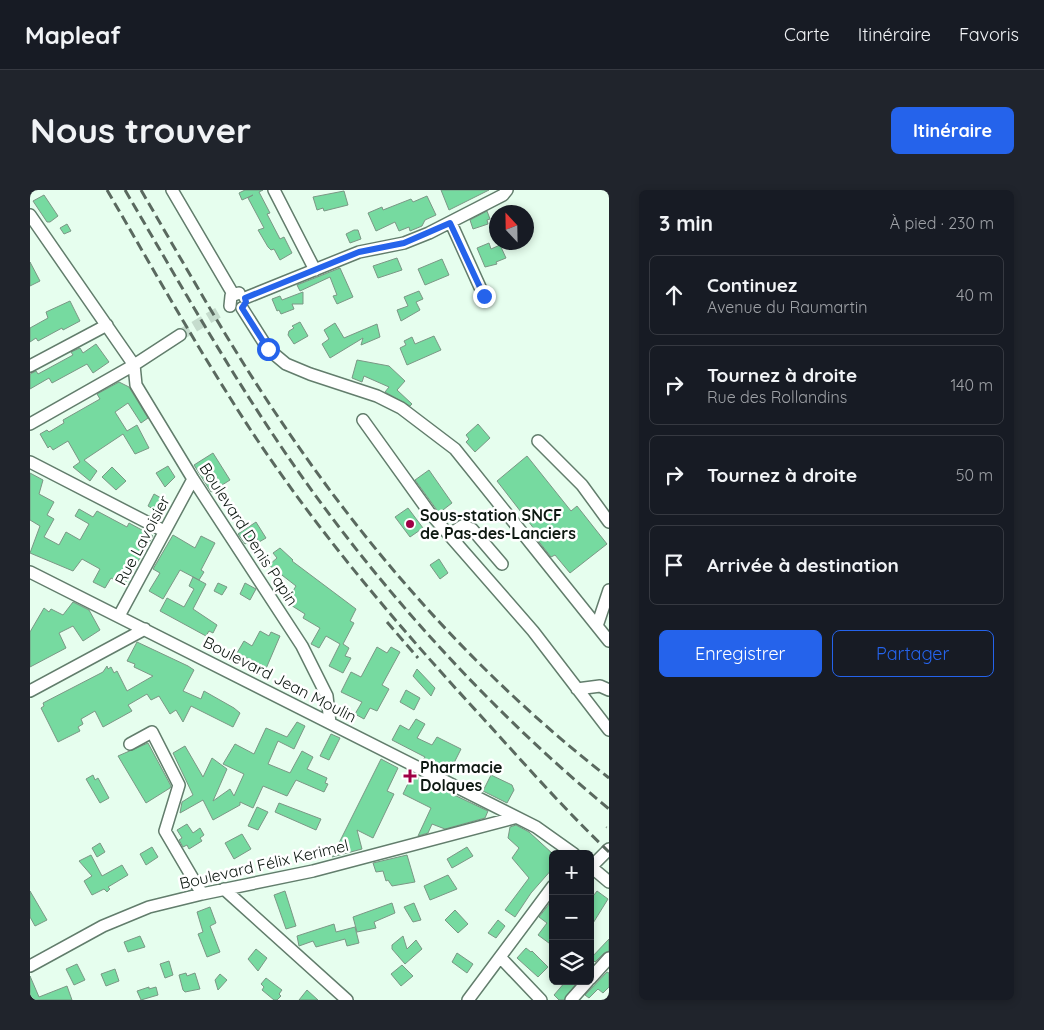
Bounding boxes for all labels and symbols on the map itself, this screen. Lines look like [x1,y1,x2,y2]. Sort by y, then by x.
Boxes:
north arrow [489,205,534,250]
route end [473,285,496,308]
route start [257,338,280,361]
street label: Boulevard Denis Papin [195,459,303,609]
street label: Rue Lavoisier [110,492,174,588]
place label: Sous-station SNCF de Pas-des-Lanciers [420,505,576,543]
marker: Sous-station SNCF de Pas-des-Lanciers [404,518,416,530]
street label: Boulevard Jean Moulin [200,632,360,726]
place label: Pharmacie Dolques [420,757,502,795]
marker: Pharmacie Dolques [404,770,416,782]
street label: Boulevard Félix Kerimel [177,835,351,893]

